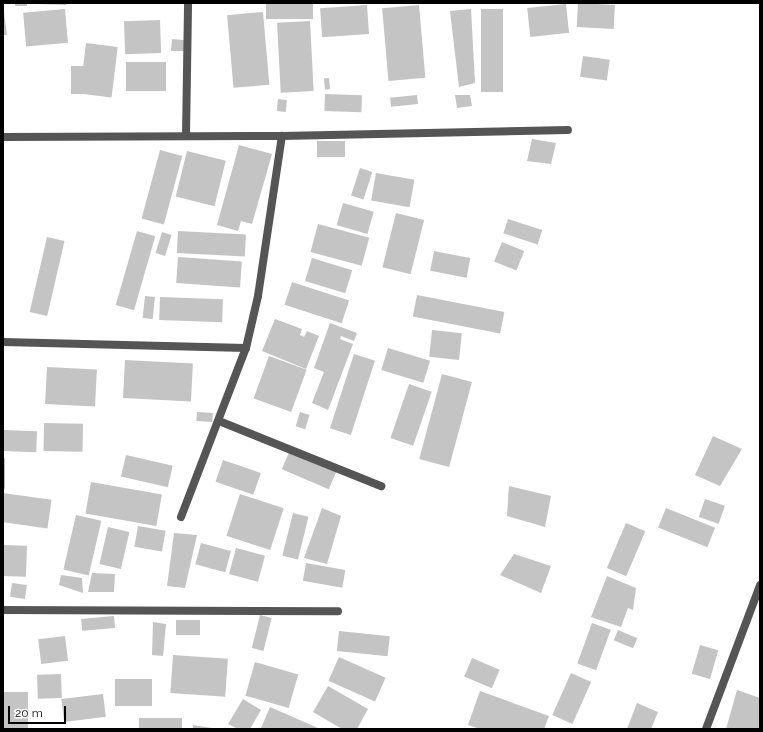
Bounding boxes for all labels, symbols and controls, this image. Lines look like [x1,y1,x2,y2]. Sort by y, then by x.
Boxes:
scale bar [10,698,68,724]
text: 20 m [15,706,43,720]

